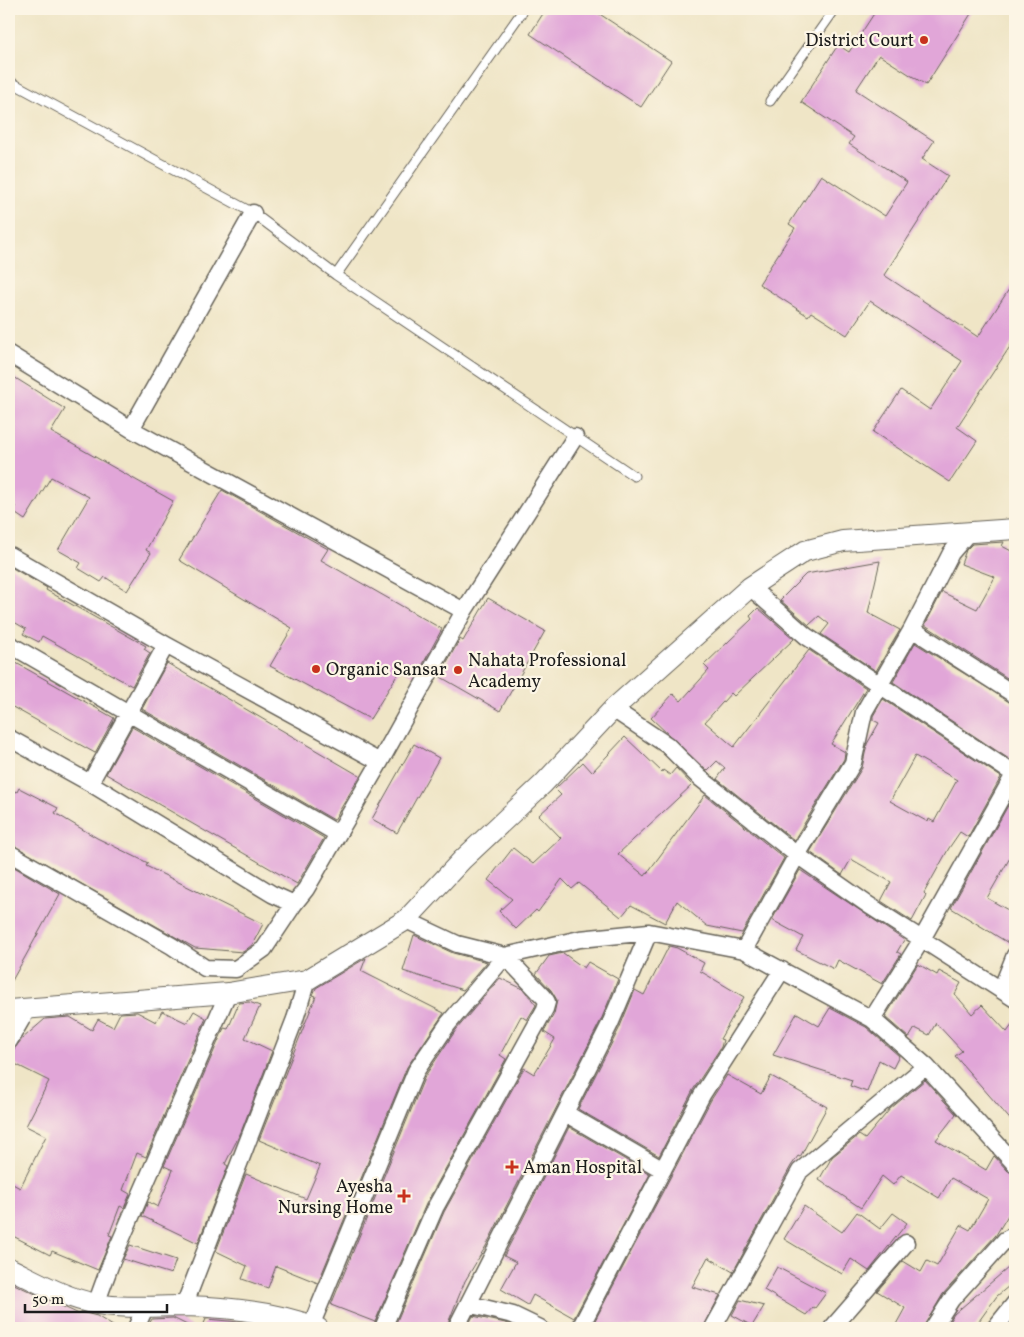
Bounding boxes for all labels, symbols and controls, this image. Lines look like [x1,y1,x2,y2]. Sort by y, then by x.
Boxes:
place label: District Court [805,29,914,54]
marker: District Court [918,34,930,46]
place label: Nahata Professional Academy [468,649,626,695]
place label: Organic Sansar [326,658,447,683]
marker: Organic Sansar [310,663,322,675]
marker: Nahata Professional Academy [452,664,464,676]
place label: Aman Hospital [523,1156,642,1181]
marker: Aman Hospital [505,1160,519,1174]
place label: Ayesha Nursing Home [278,1175,393,1221]
marker: Ayesha Nursing Home [397,1189,411,1203]
scale bar [25,1282,168,1314]
text: 50 m [32,1290,64,1311]

